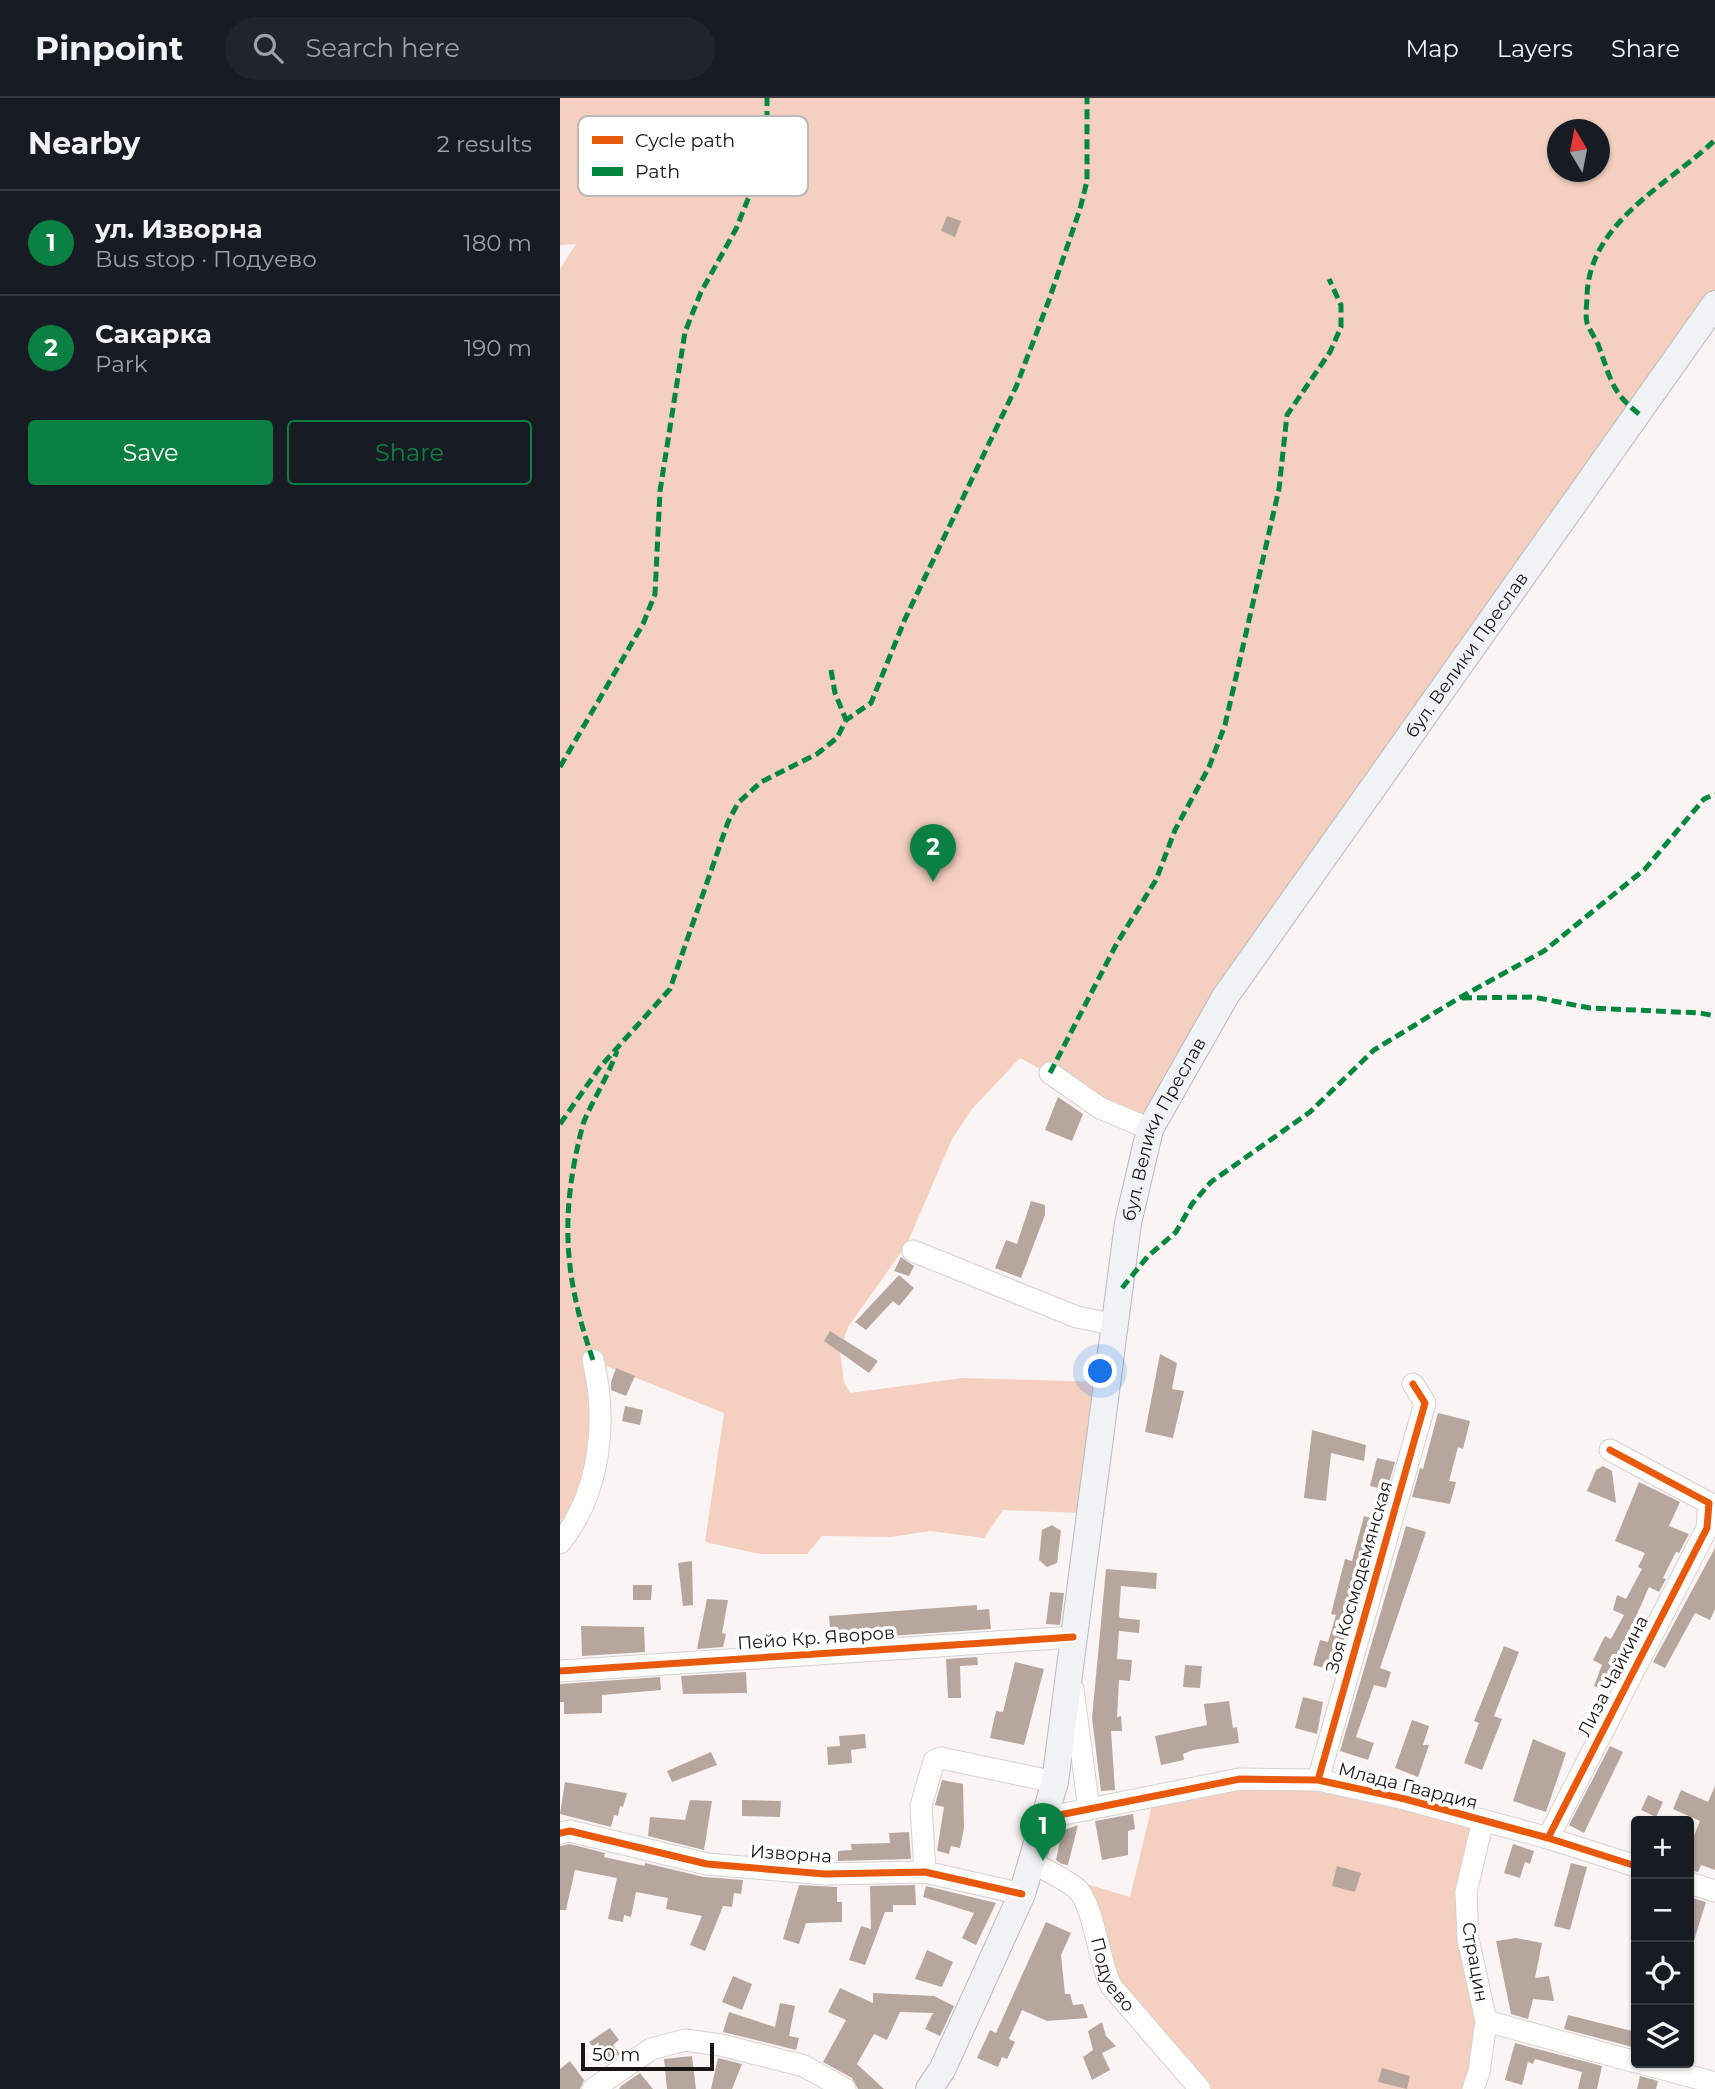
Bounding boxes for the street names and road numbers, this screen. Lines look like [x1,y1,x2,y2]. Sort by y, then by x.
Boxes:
street label: бул. Велики Преслав [1401,568,1533,742]
street label: бул. Велики Преслав [1118,1034,1211,1223]
street label: Зоя Космодемянская [1321,1478,1397,1676]
street label: Лиза Чайкина [1573,1612,1653,1740]
street label: Пейо Кр. Яворов [736,1622,896,1654]
street label: Млада Гвардия [1336,1758,1480,1814]
street label: Изворна [749,1840,833,1868]
street label: Страцин [1457,1920,1493,2004]
street label: Подуево [1086,1935,1139,2016]

